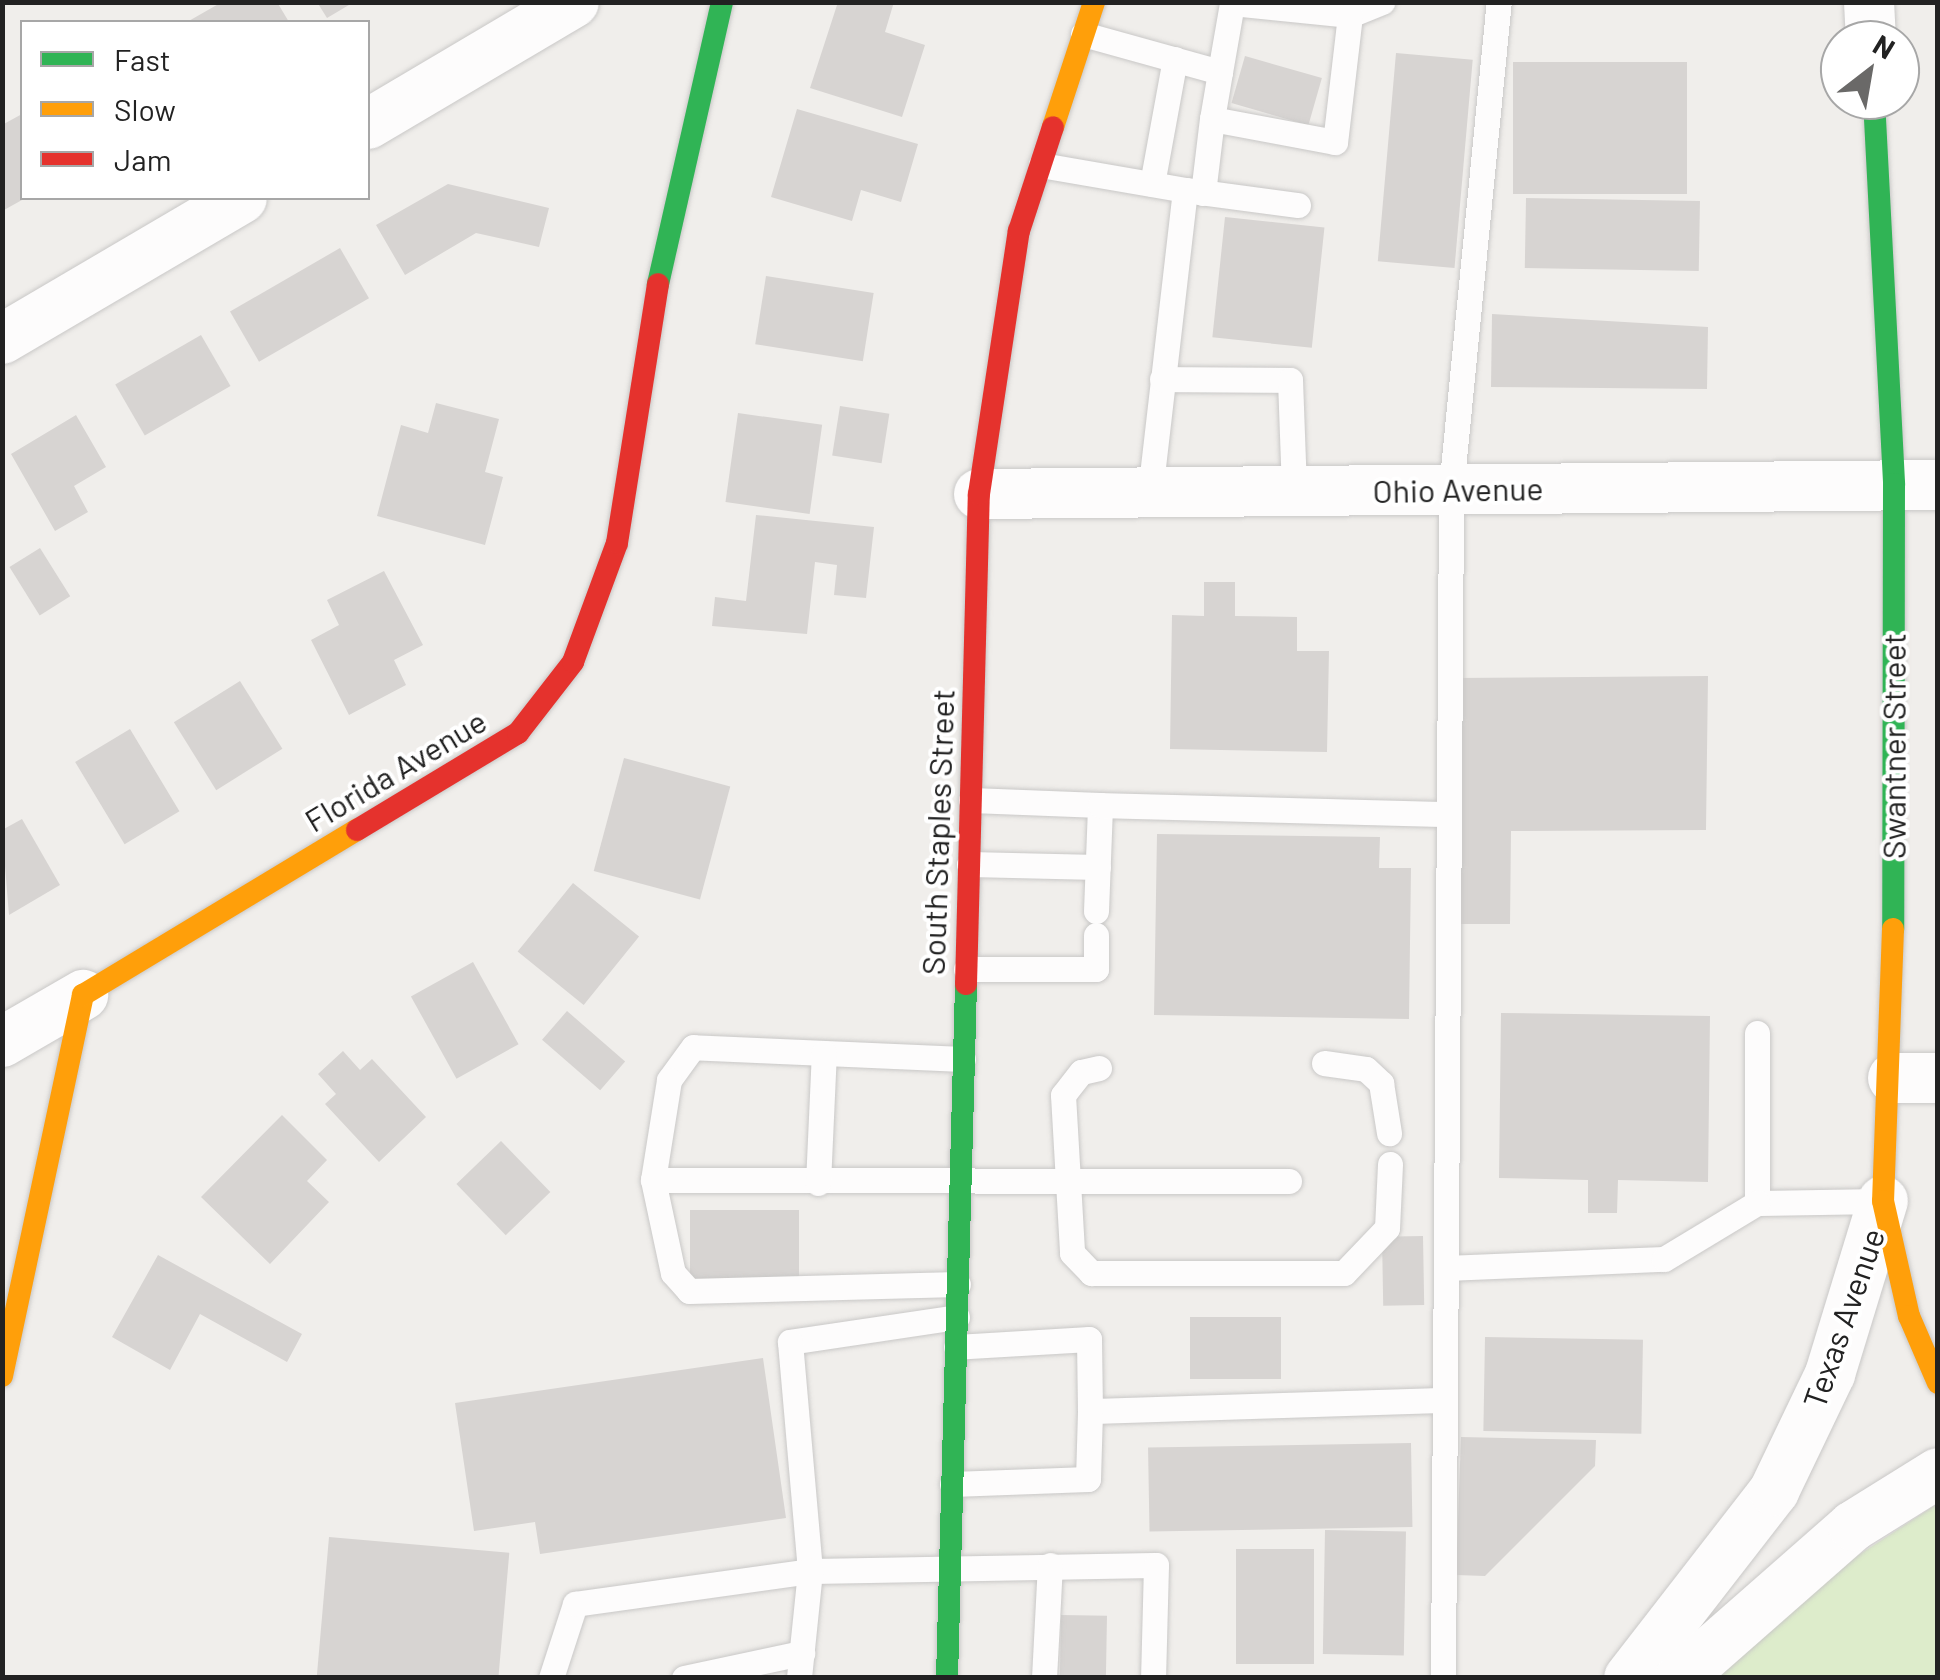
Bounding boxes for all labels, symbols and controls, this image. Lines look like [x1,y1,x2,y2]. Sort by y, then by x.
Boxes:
legend [20,20,370,200]
north arrow [1820,20,1920,120]
text: N [1868,27,1901,65]
text: Fast [114,41,171,77]
text: Slow [114,91,176,127]
text: Jam [114,141,171,177]
street label: Ohio Avenue [1372,468,1544,510]
street label: Swantner Street [1874,633,1912,859]
street label: South Staples Street [913,688,961,976]
street label: Florida Avenue [297,701,493,839]
street label: Texas Avenue [1794,1223,1892,1413]

